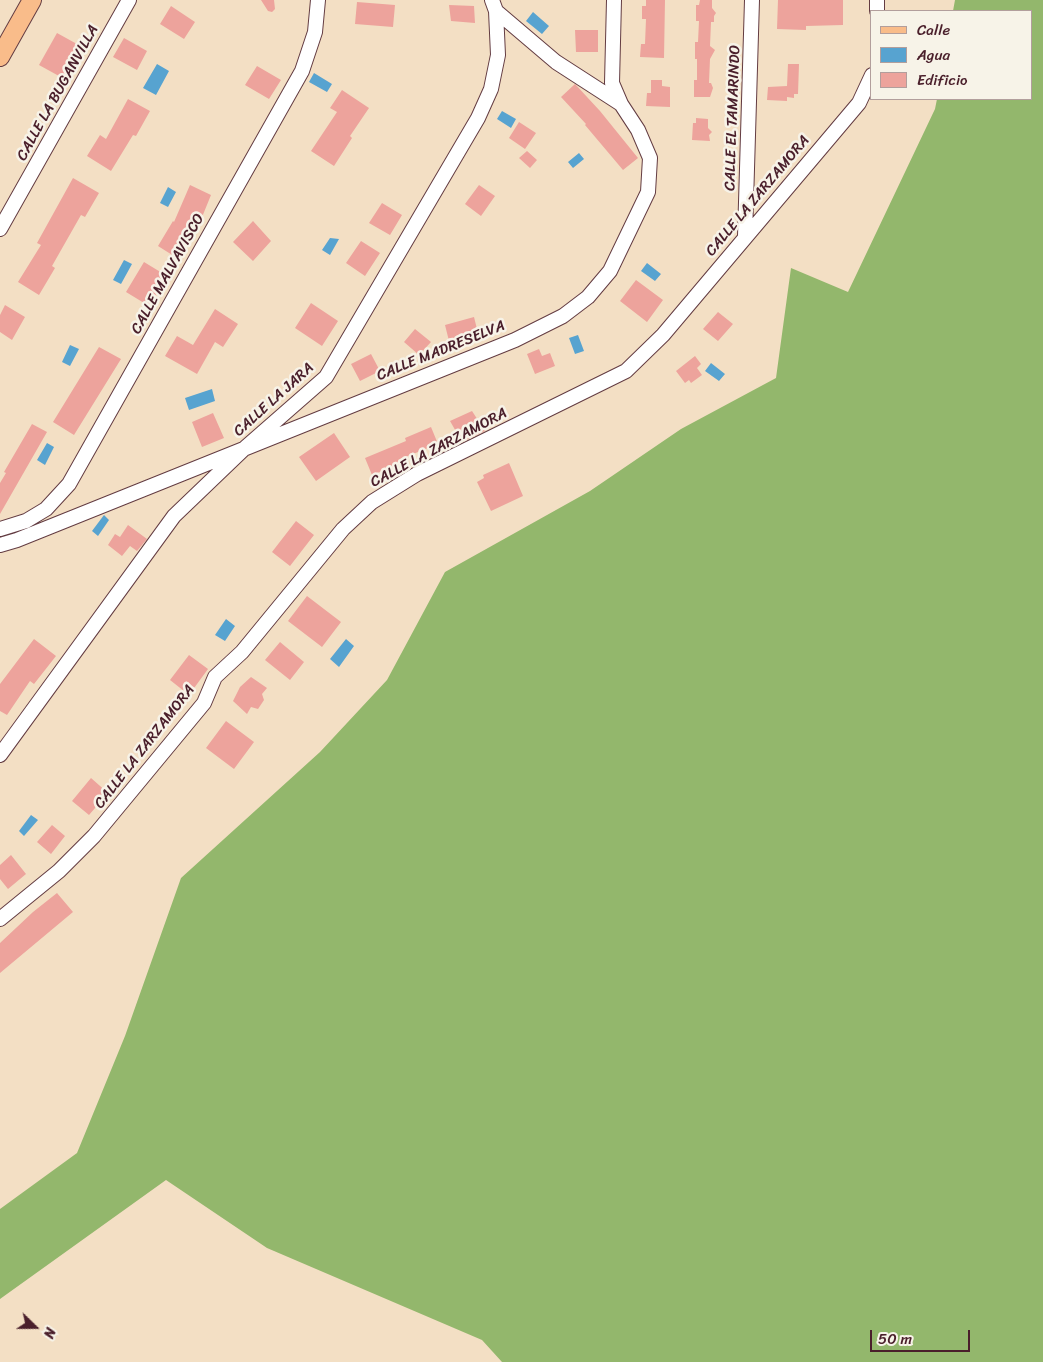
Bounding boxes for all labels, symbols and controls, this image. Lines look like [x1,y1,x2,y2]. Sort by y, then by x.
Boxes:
legend [870,10,1033,100]
text: Calle [917,17,950,43]
street label: CALLE LA BUGANVILLA [13,22,103,164]
text: Agua [917,42,950,68]
street label: CALLE EL TAMARINDO [721,45,745,191]
text: Edificio [917,67,968,93]
street label: CALLE LA ZARZAMORA [702,132,814,260]
street label: CALLE MALVAVISCO [128,211,208,337]
street label: CALLE MADRESELVA [374,317,508,385]
street label: CALLE LA JARA [230,359,318,441]
street label: CALLE LA ZARZAMORA [368,404,510,492]
street label: CALLE LA ZARZAMORA [91,681,199,813]
north arrow [10,1302,60,1352]
scale bar [873,1320,973,1352]
text: N [36,1324,63,1342]
text: 50 m [878,1326,912,1352]

